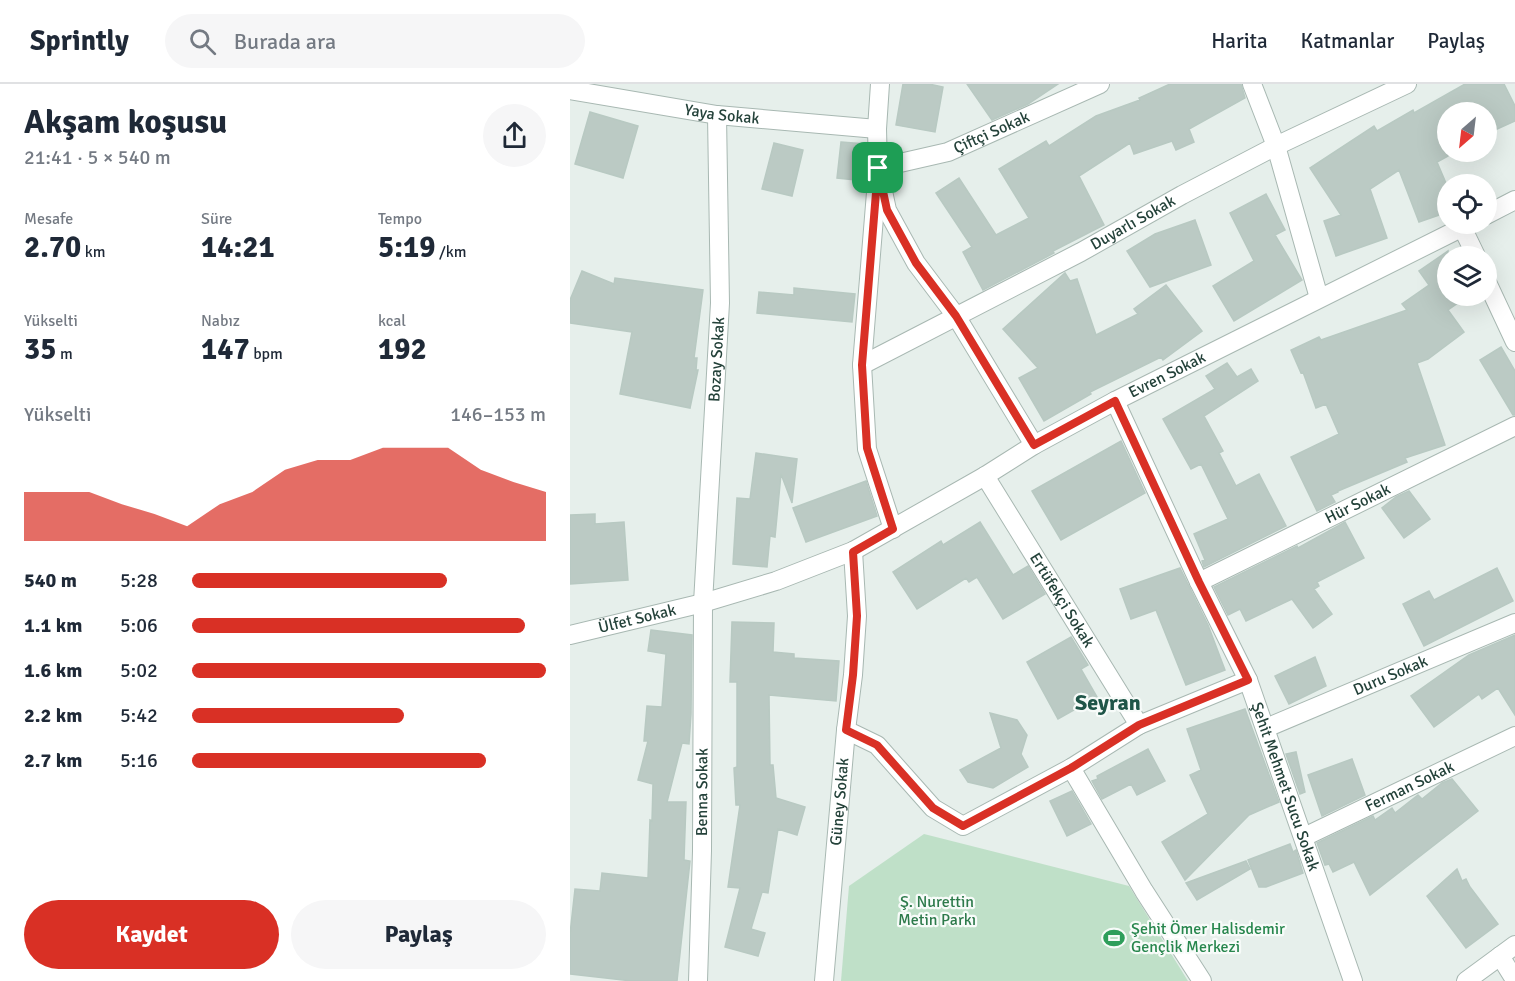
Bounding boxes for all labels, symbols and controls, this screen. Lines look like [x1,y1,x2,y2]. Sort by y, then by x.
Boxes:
search box [165,14,585,68]
text: Sprintly [30,24,129,58]
icon: search [186,25,219,58]
text: Burada ara [234,28,336,55]
text: Harita [1211,28,1268,54]
text: Katmanlar [1301,28,1394,54]
text: Paylaş [1427,28,1485,54]
street label: Yaya Sokak [683,100,760,129]
text: Akşam koşusu [24,102,227,143]
north arrow [1437,102,1497,162]
map controls [1437,102,1497,306]
button: share [483,104,546,167]
street label: Çiftçi Sokak [950,107,1033,158]
pin [852,142,903,193]
text: 21:41 · 5 × 540 m [24,145,171,170]
icon: arrive [861,151,894,184]
button: locate [1437,174,1497,234]
street label: Duyarlı Sokak [1087,191,1179,255]
text: Mesafe [24,209,73,229]
text: Süre [201,209,232,229]
text: Tempo [378,209,422,229]
text: 2.70 [24,229,81,266]
text: 14:21 [201,229,275,266]
text: 5:19 [378,229,435,266]
text: km [81,242,106,262]
text: /km [435,242,467,262]
button: layers [1437,246,1497,306]
text: Yükselti [24,311,78,331]
text: Nabız [201,311,240,331]
text: kcal [378,311,406,331]
street label: Bozay Sokak [704,316,729,403]
text: 35 [24,331,56,368]
text: 147 [201,331,250,368]
text: 192 [378,331,427,368]
text: m [56,344,73,364]
text: bpm [250,344,283,364]
street label: Evren Sokak [1125,347,1209,402]
text: Yükselti [24,402,91,427]
text: 146–153 m [450,402,546,427]
street label: Hür Sokak [1322,479,1394,528]
street label: Ertüfekçi Sokak [1025,549,1099,651]
text: 540 m [24,568,77,593]
text: 5:28 [120,568,158,593]
street label: Ülfet Sokak [596,600,678,638]
text: 1.1 km [24,613,82,638]
text: 5:06 [120,613,158,638]
street label: Duru Sokak [1350,651,1431,700]
text: 1.6 km [24,658,82,683]
text: 5:02 [120,658,158,683]
district label: Seyran [1075,689,1141,716]
street label: Şehit Mehmet Sucu Sokak [1247,700,1324,874]
text: 2.2 km [24,703,82,728]
text: 5:42 [120,703,158,728]
text: 2.7 km [24,748,82,773]
text: 5:16 [120,748,158,773]
street label: Benna Sokak [692,748,712,836]
street label: Güney Sokak [826,757,854,846]
street label: Ferman Sokak [1362,757,1457,816]
park label: Ş. Nurettin Metin Parkı [898,892,976,930]
button: Kaydet [24,900,279,969]
button: Paylaş [291,900,546,969]
place label: Şehit Ömer Halisdemir Gençlik Merkezi [1131,919,1285,957]
sports icon: Şehit Ömer Halisdemir Gençlik Merkezi [1102,926,1126,950]

